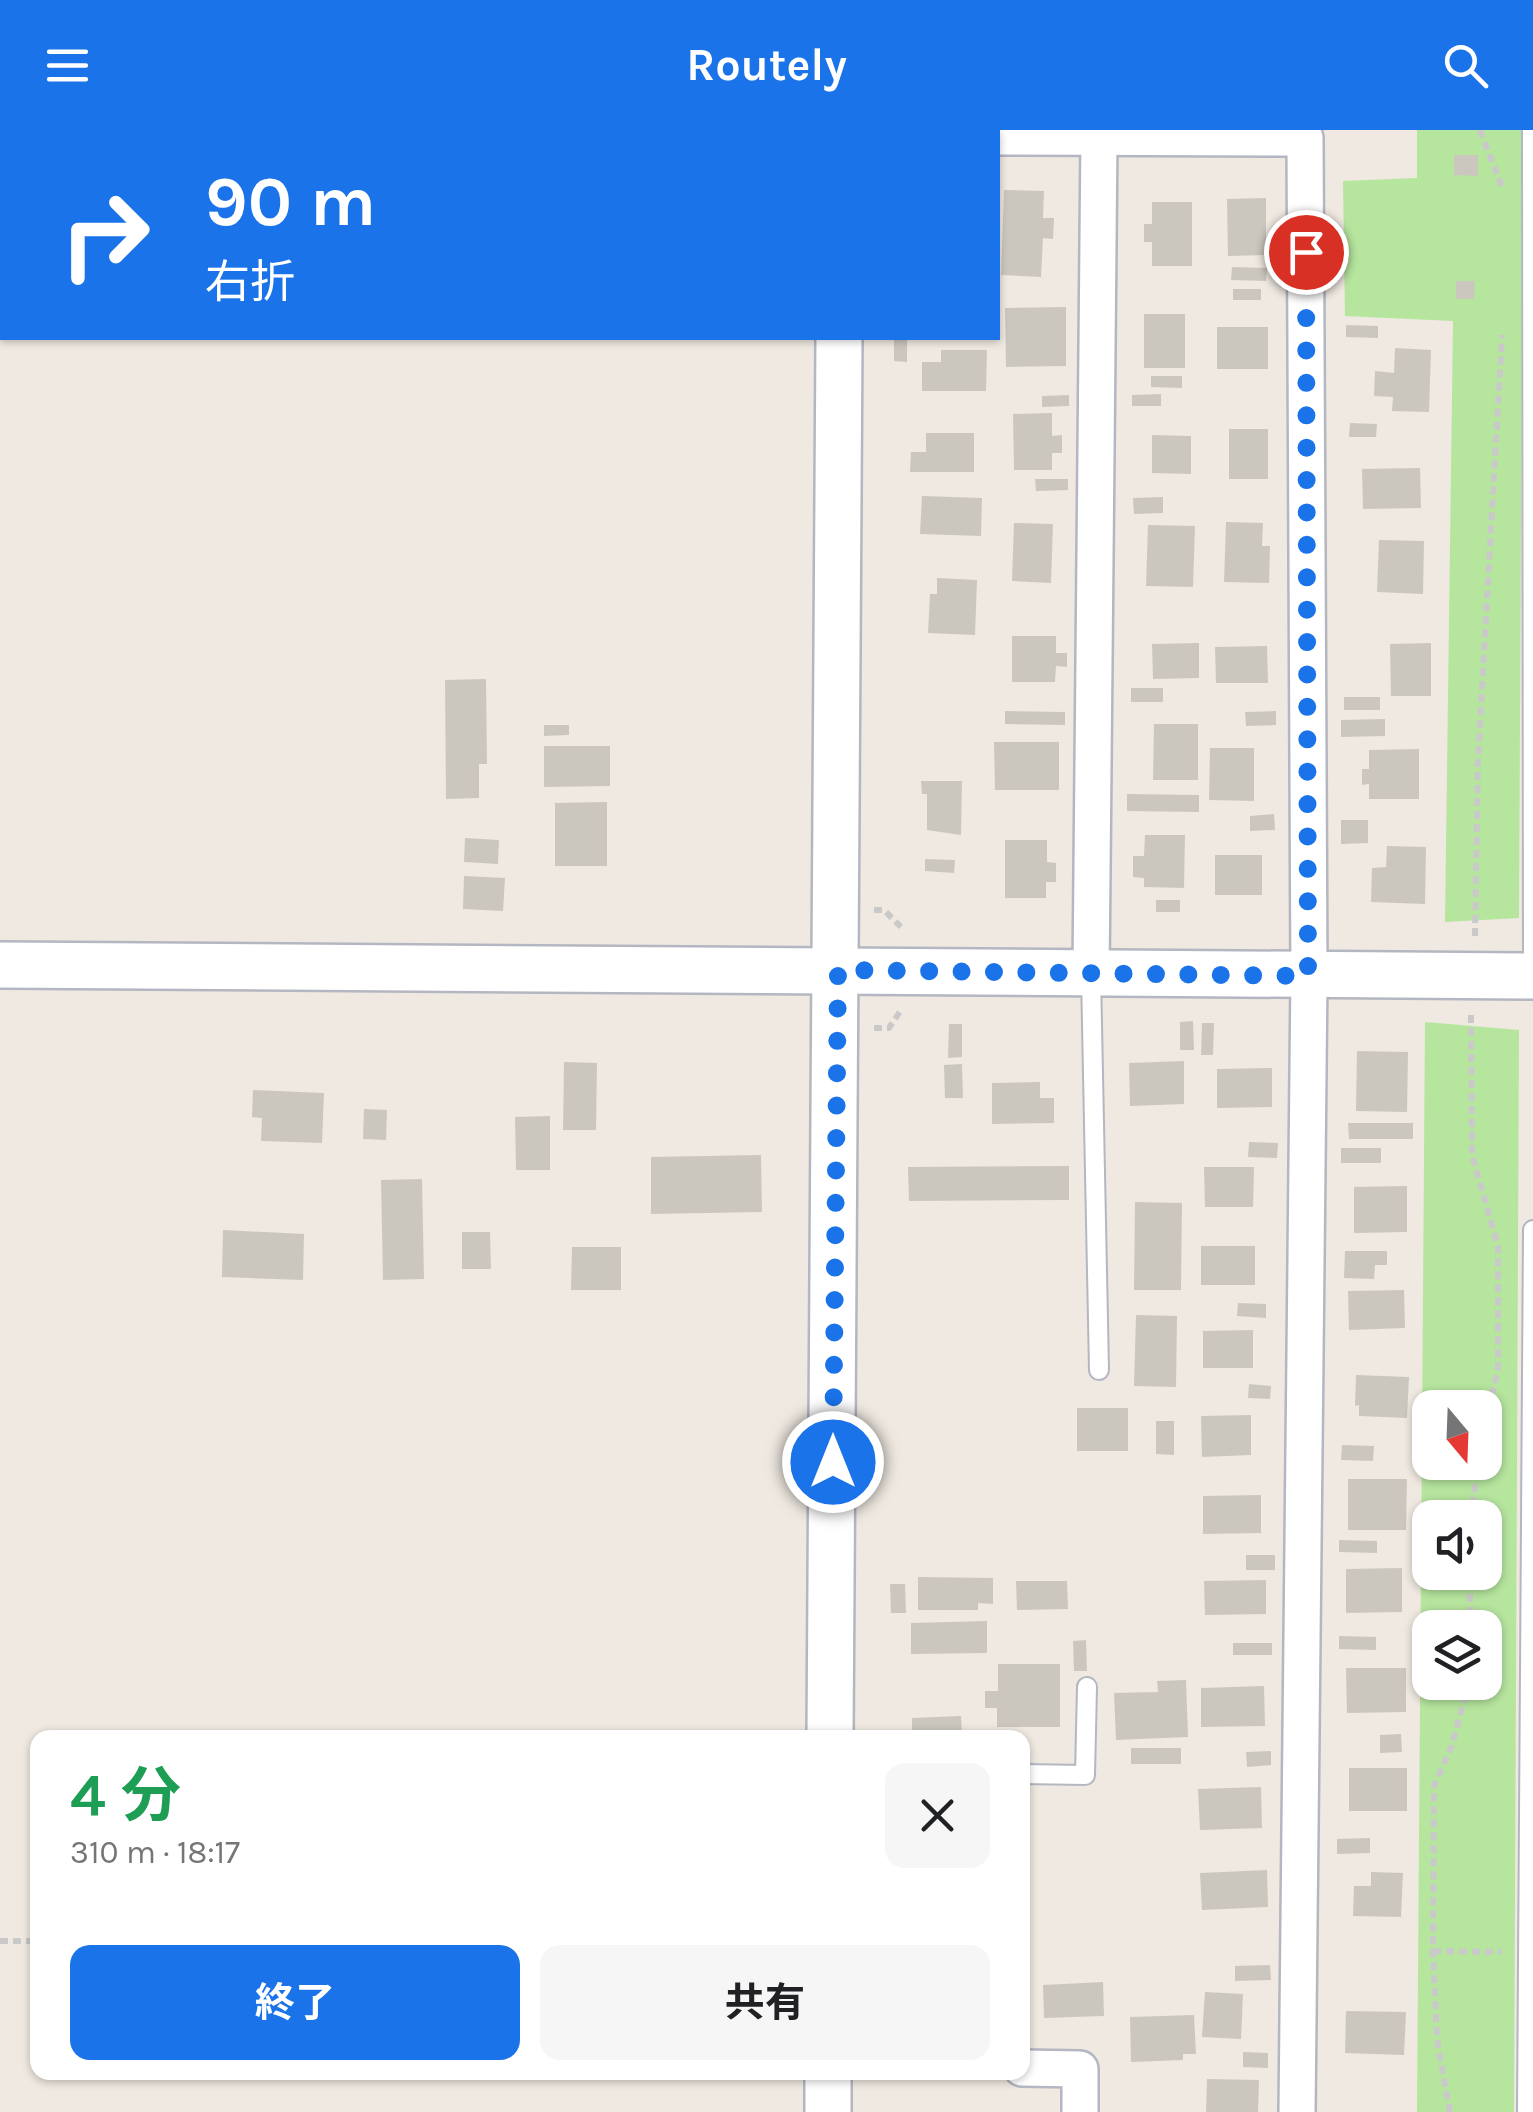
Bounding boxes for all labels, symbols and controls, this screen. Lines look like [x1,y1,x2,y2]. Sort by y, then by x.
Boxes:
icon: menu [40,38,95,93]
icon: search [1438,38,1493,93]
text: Routely [686,39,847,91]
text: 90 m [205,161,376,243]
icon: right [40,170,170,300]
pin [1264,210,1349,295]
icon: arrive [1279,225,1334,280]
text: 右折 [205,256,295,308]
north arrow [1412,1390,1502,1480]
map controls [1412,1390,1502,1700]
position arrow [781,1410,885,1514]
button: sound [1412,1500,1502,1590]
button: layers [1412,1610,1502,1700]
text: 4 分 [70,1761,181,1831]
button: close [885,1763,990,1868]
text: 310 m · 18:17 [70,1834,240,1871]
button: 終了 [70,1945,520,2060]
button: 共有 [540,1945,990,2060]

